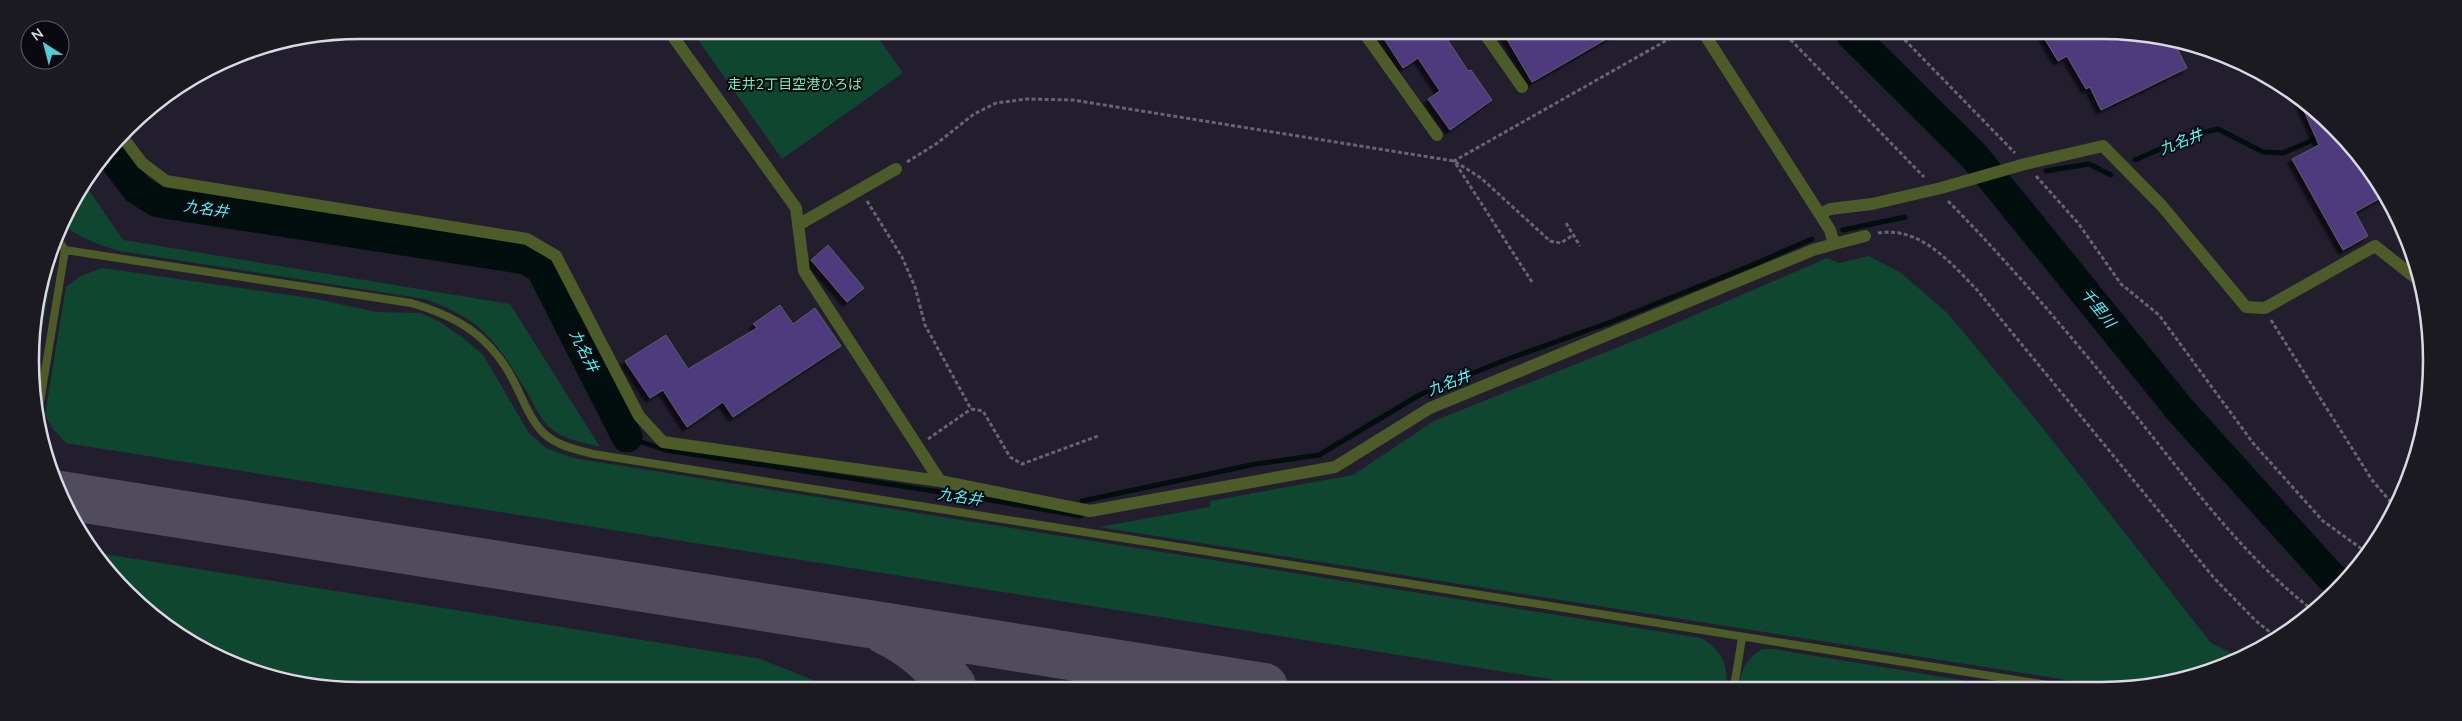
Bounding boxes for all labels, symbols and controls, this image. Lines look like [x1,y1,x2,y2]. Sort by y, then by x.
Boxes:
north arrow [20,20,70,70]
text: N [28,24,47,46]
park label: 走井2丁目空港ひろば [728,75,862,94]
water label: 九名井 [2156,124,2207,159]
water label: 九名井 [182,196,232,223]
water label: 千里川 [2076,284,2121,333]
water label: 九名井 [565,326,604,377]
water label: 九名井 [1424,365,1475,400]
water label: 九名井 [936,484,986,511]

